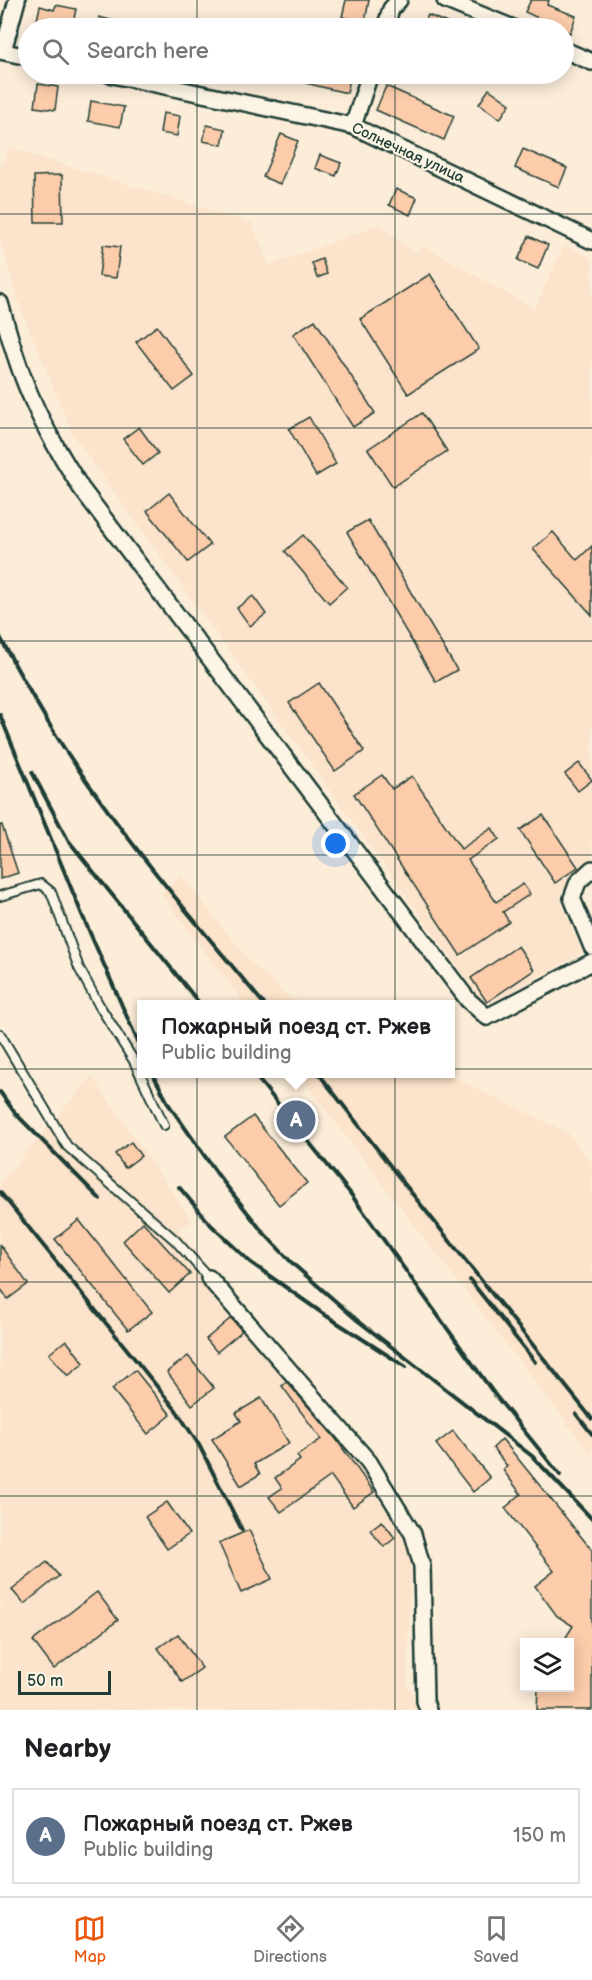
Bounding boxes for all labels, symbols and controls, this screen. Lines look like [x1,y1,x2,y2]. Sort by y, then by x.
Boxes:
search box [18,18,574,84]
icon: search [39,35,72,68]
text: Search here [87,38,209,65]
street label: Солнечная улица [349,119,468,187]
your location [321,829,350,858]
popup [137,1000,455,1078]
text: Пожарный поезд ст. Ржев [161,1014,431,1041]
text: Public building [161,1041,291,1065]
pin: A [276,1098,316,1142]
map controls [520,1638,574,1692]
button: layers [520,1638,574,1692]
scale bar [18,1668,111,1696]
text: 50 m [27,1672,63,1691]
text: Nearby [24,1734,111,1765]
text: Пожарный поезд ст. Ржев [83,1811,353,1838]
text: A [39,1824,52,1848]
text: 150 m [513,1824,566,1848]
text: Public building [83,1838,213,1862]
tab: Map [73,1912,106,1967]
tab: Directions [253,1912,327,1967]
tab: Saved [474,1912,519,1967]

